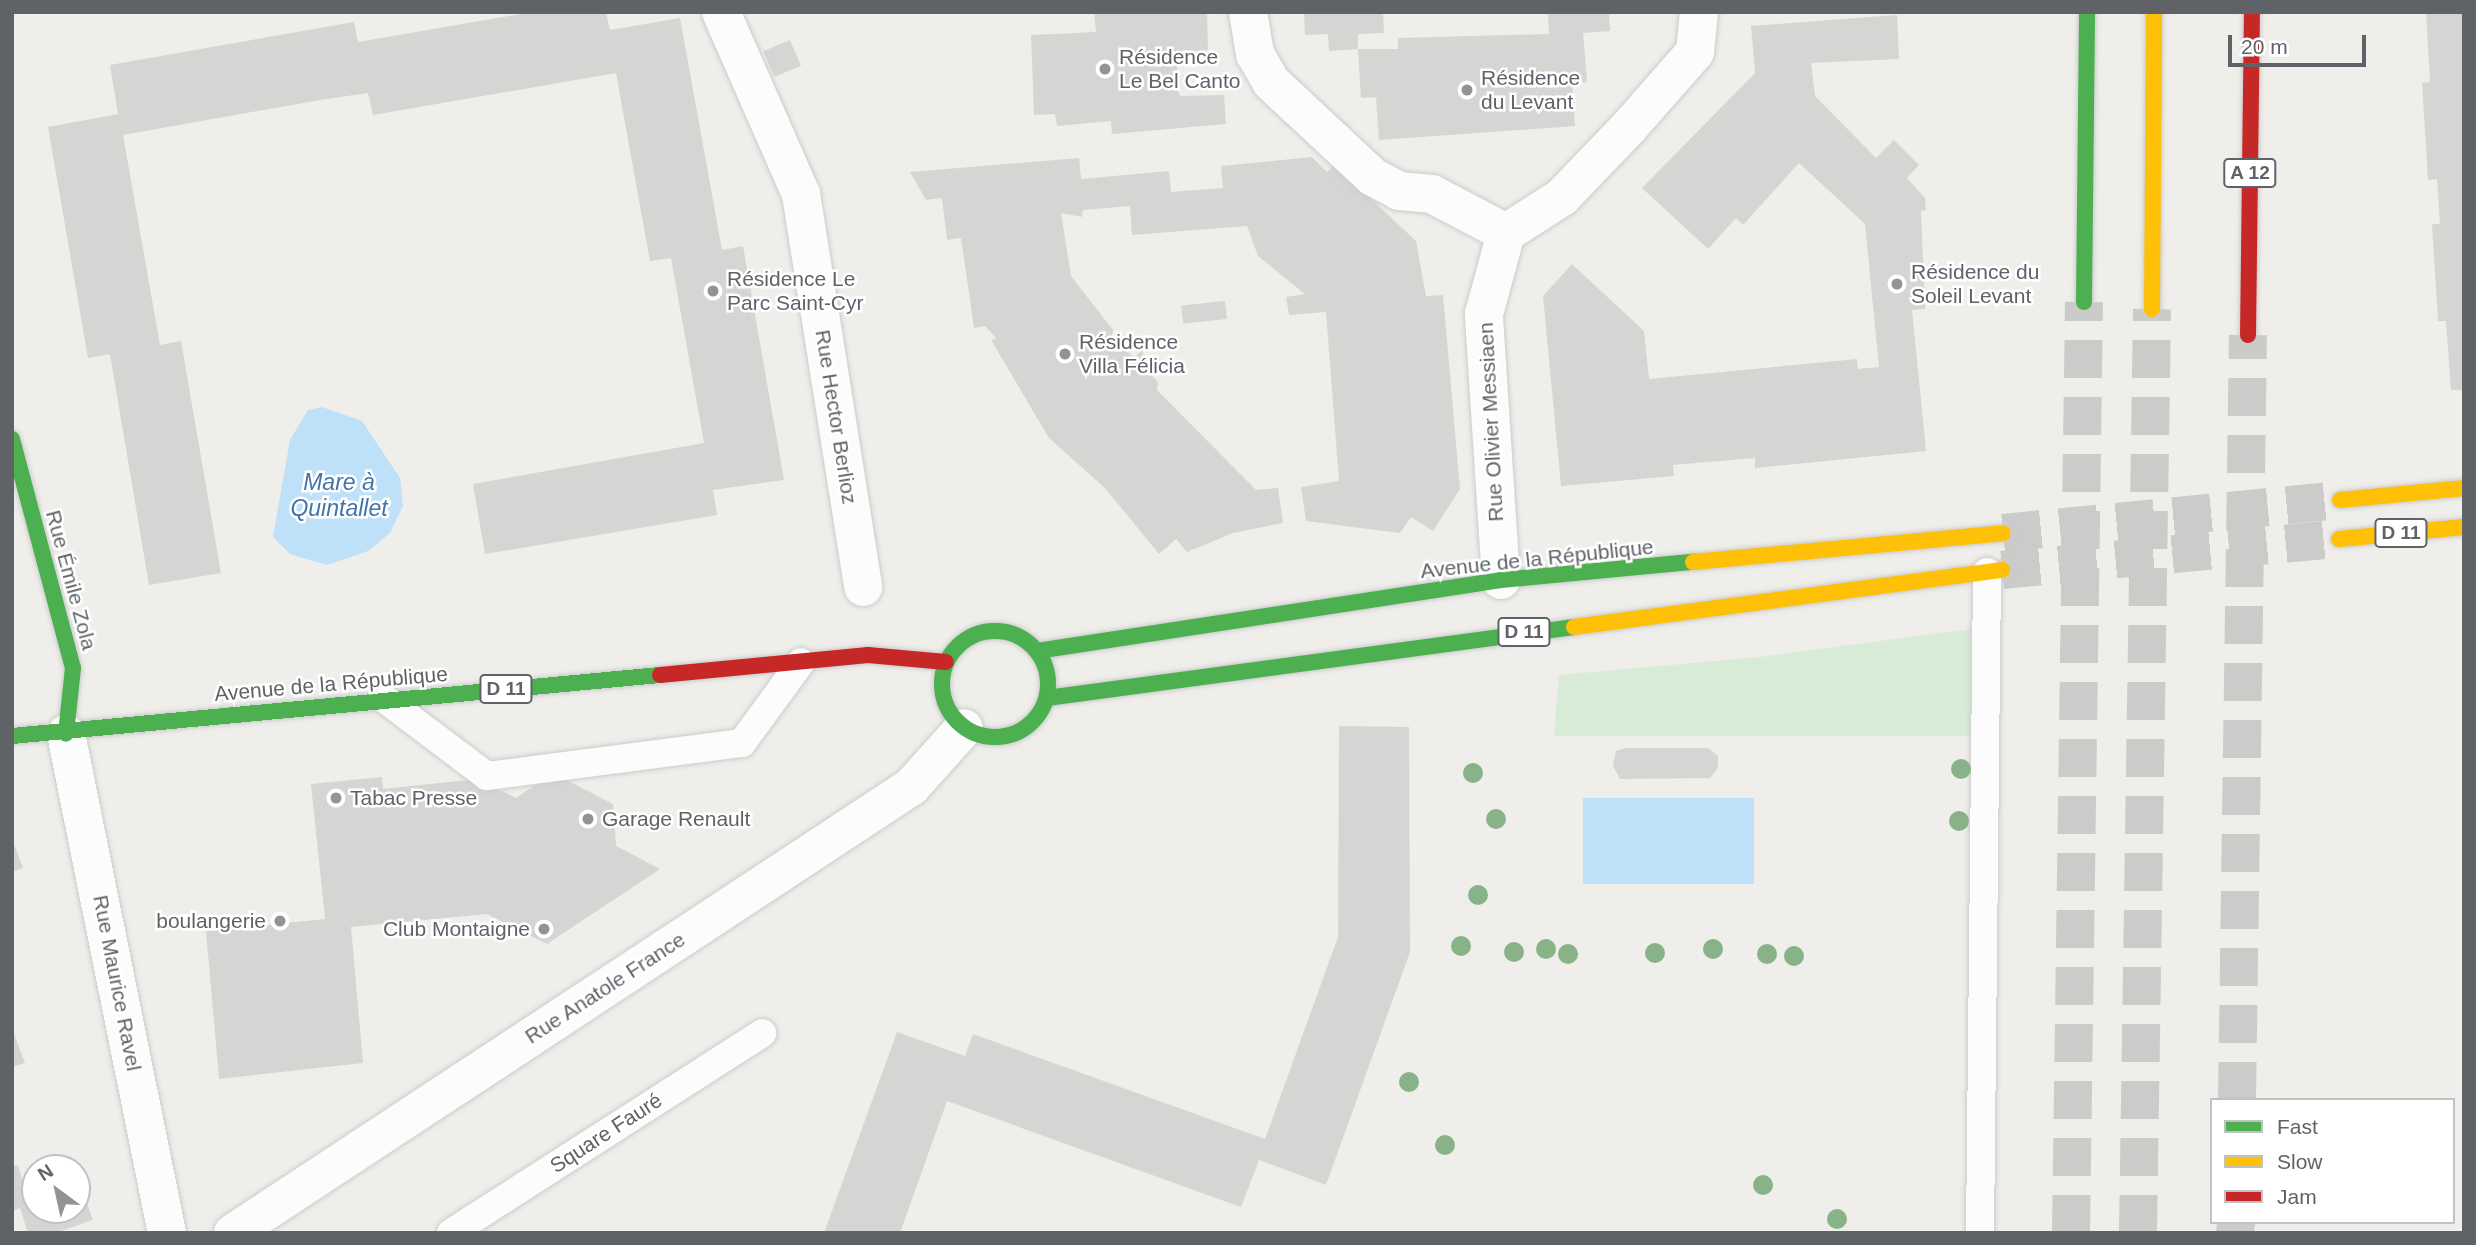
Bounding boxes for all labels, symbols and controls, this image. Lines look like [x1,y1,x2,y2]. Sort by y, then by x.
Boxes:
scale bar [2231,21,2369,65]
text: 20 m [2241,35,2288,58]
place label: Résidence Le Bel Canto [1119,44,1240,94]
marker: Résidence Le Bel Canto [1097,61,1113,77]
place label: Résidence du Levant [1481,65,1580,115]
marker: Résidence du Levant [1459,82,1475,98]
road number: A 12 [2222,158,2278,188]
place label: Résidence du Soleil Levant [1911,259,2039,309]
place label: Résidence Le Parc Saint-Cyr [727,266,864,316]
marker: Résidence du Soleil Levant [1889,276,1905,292]
marker: Résidence Le Parc Saint-Cyr [705,283,721,299]
street label: Rue Olivier Messiaen [1473,322,1509,522]
street label: Rue Hector Berlioz [810,328,862,506]
place label: Résidence Villa Félicia [1079,329,1185,379]
marker: Résidence Villa Félicia [1057,346,1073,362]
water label: Mare à Quintallet [290,468,388,522]
street label: Rue Émile Zola [40,507,102,653]
road number: D 11 [2373,518,2429,548]
street label: Avenue de la République [1419,534,1655,584]
road number: D 11 [1496,617,1552,648]
street label: Avenue de la République [213,661,449,707]
road number: D 11 [478,674,534,704]
place label: Tabac Presse [350,785,477,811]
marker: Tabac Presse [328,790,344,806]
place label: Garage Renault [602,806,750,832]
marker: Garage Renault [580,811,596,827]
street label: Rue Maurice Ravel [88,893,146,1073]
place label: boulangerie [156,908,266,934]
marker: boulangerie [272,913,288,929]
place label: Club Montaigne [383,916,530,942]
marker: Club Montaigne [536,921,552,937]
street label: Rue Anatole France [520,927,690,1049]
street label: Square Fauré [545,1087,667,1179]
legend [2210,1098,2455,1224]
text: Fast [2277,1115,2318,1138]
text: Slow [2277,1150,2323,1173]
north arrow [21,1154,91,1224]
text: N [34,1160,57,1185]
text: Jam [2277,1185,2317,1208]

